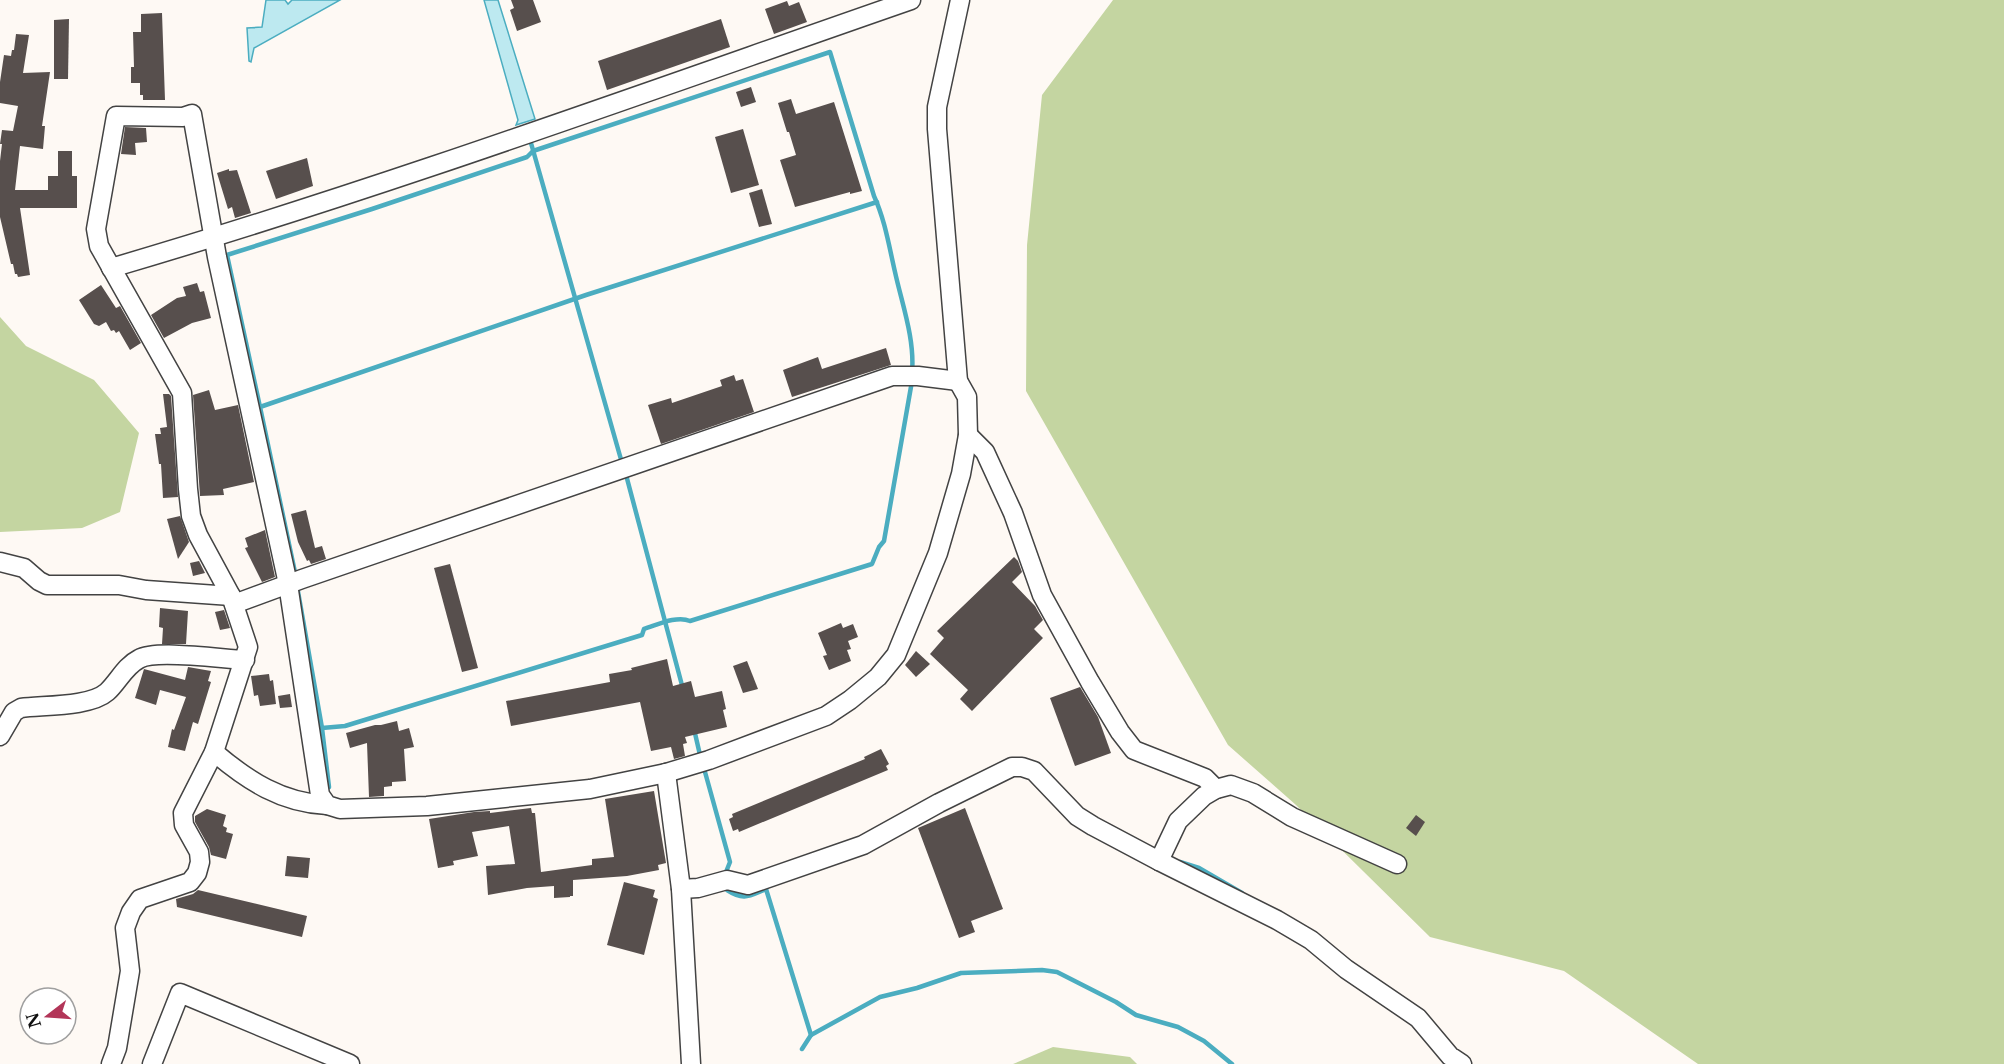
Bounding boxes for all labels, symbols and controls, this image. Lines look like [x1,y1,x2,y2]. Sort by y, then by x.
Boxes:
north arrow [18,986,78,1046]
text: N [22,1010,45,1031]

